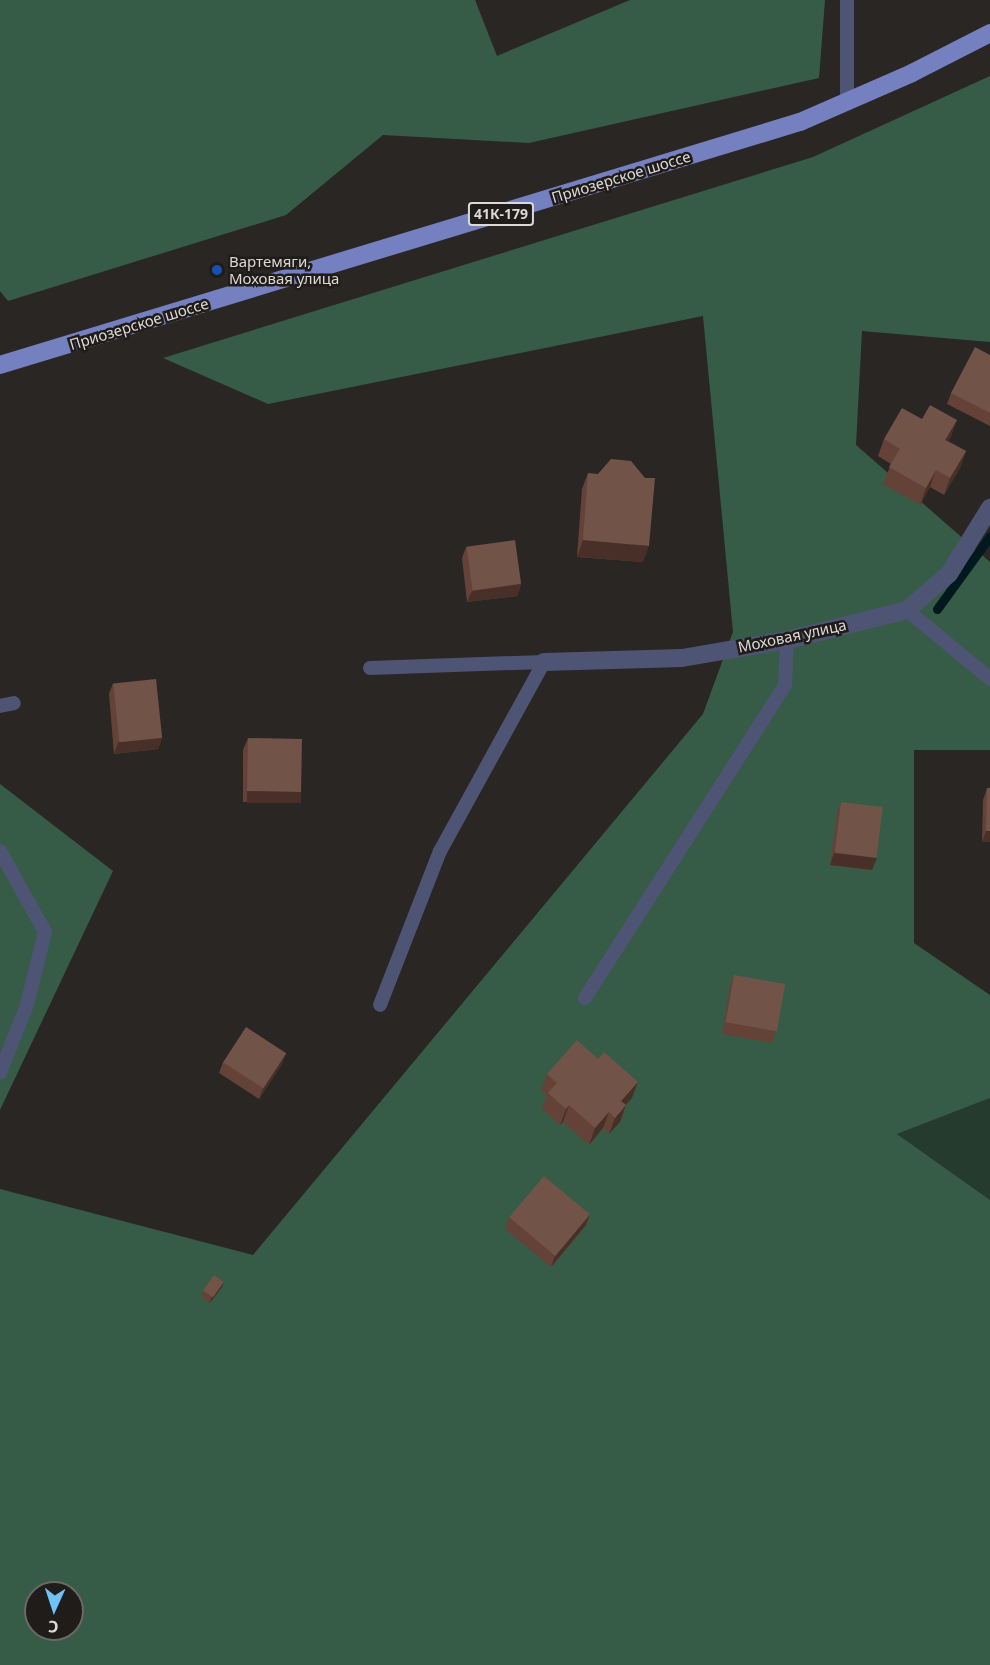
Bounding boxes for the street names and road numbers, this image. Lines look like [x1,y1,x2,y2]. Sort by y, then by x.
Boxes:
street label: Приозерское шоссе [549,147,693,207]
road number: 41К-179 [466,203,536,225]
street label: Приозерское шоссе [67,294,211,354]
street label: Моховая улица [736,616,848,656]

